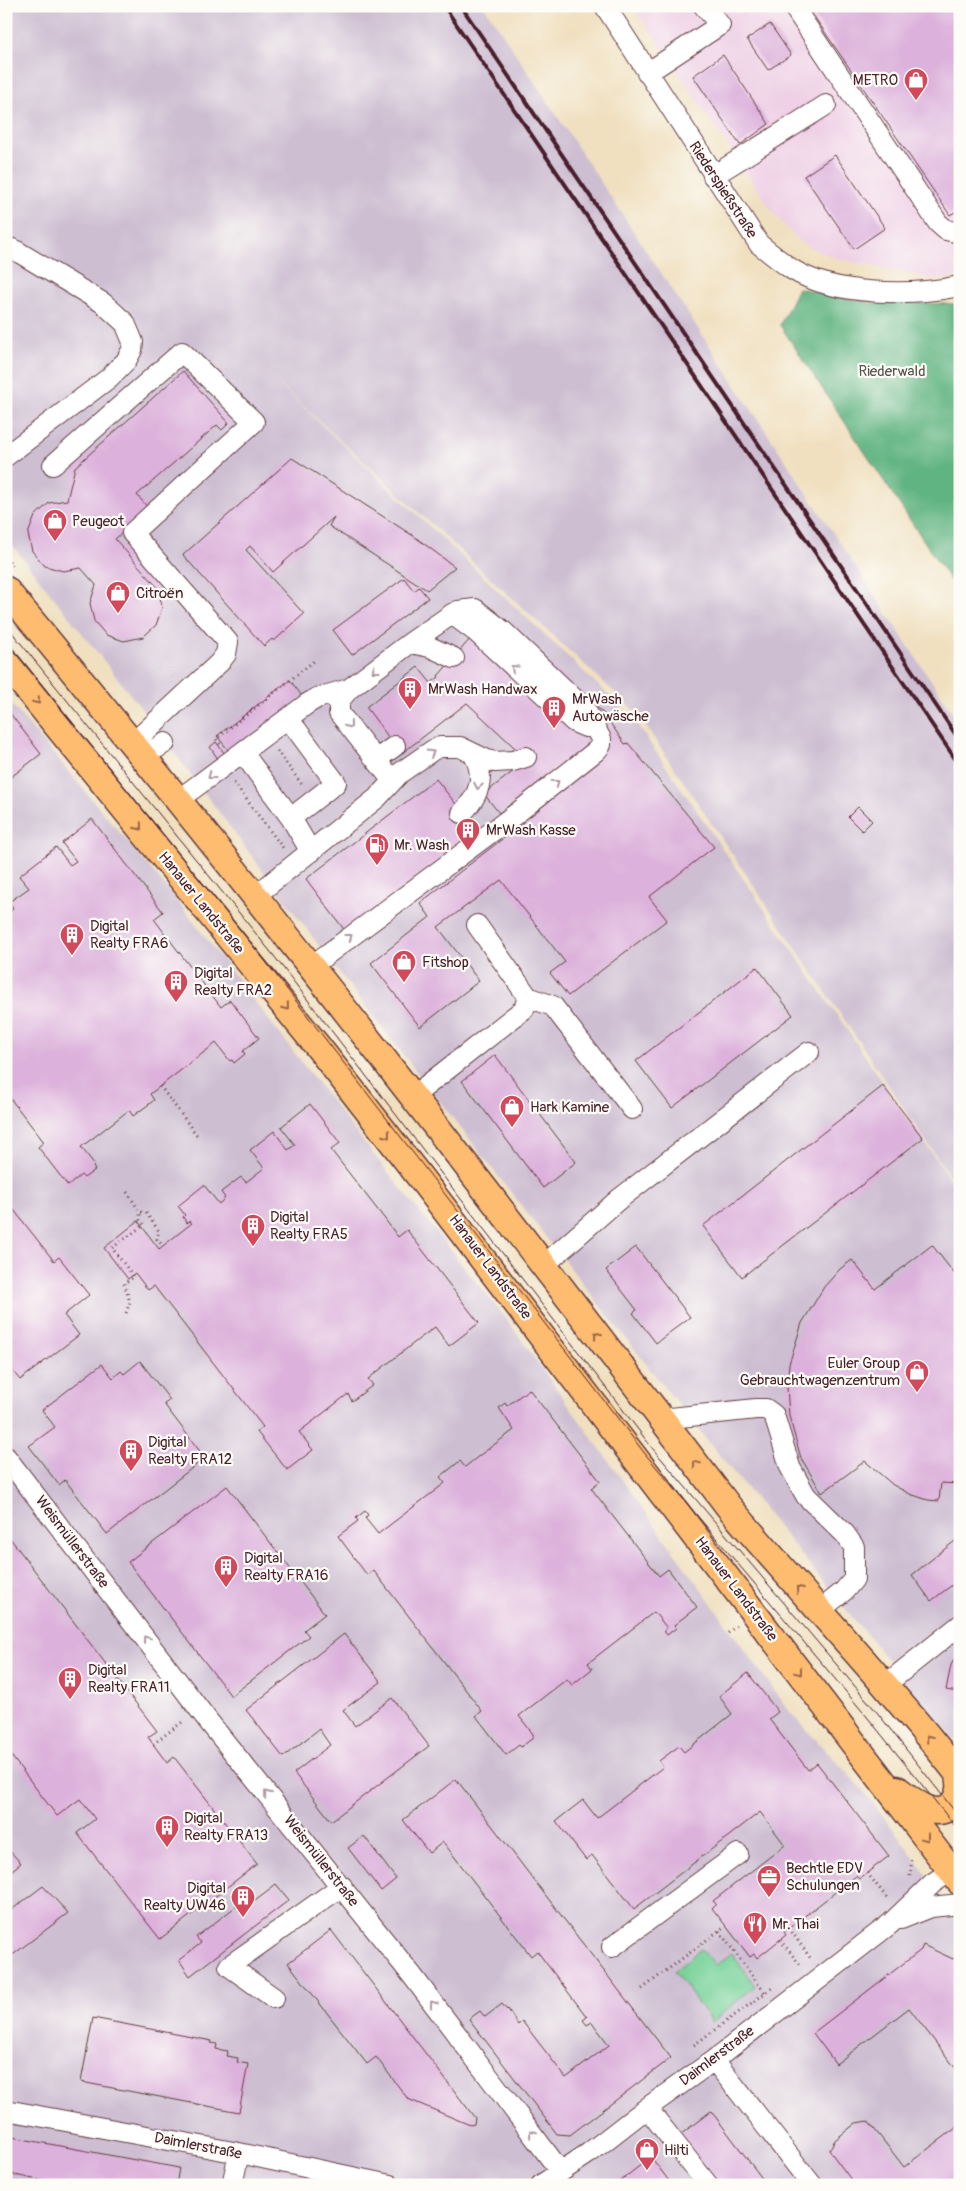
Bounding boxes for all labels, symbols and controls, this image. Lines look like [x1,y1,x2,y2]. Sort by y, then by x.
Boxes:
shop icon: METRO [903,67,929,101]
place label: METRO [853,71,898,90]
street label: Riederspießstraße [685,138,762,243]
park label: Riederwald [858,362,926,381]
shop icon: Peugeot [42,508,68,542]
place label: Peugeot [72,512,125,531]
shop icon: Citroën [105,580,131,614]
place label: Citroën [136,584,184,603]
one-way arrow [371,664,381,673]
one-way arrow [511,664,520,673]
building icon: MrWash Handwax [397,676,423,710]
place label: MrWash Handwax [428,680,537,699]
place label: MrWash Autowäsche [572,690,649,726]
one-way arrow [31,695,40,704]
building icon: MrWash Autowäsche [541,695,567,729]
one-way arrow [343,720,352,729]
one-way arrow [425,749,434,759]
one-way arrow [208,771,217,779]
one-way arrow [550,780,559,788]
one-way arrow [473,782,484,790]
building icon: MrWash Kasse [455,817,481,851]
one-way arrow [134,821,142,830]
place label: MrWash Kasse [486,821,576,840]
fuel station icon: Mr. Wash [364,832,390,866]
place label: Mr. Wash [394,836,449,855]
street label: Hanauer Landstraße [154,848,248,958]
place label: Digital Realty FRA6 [90,917,169,953]
building icon: Digital Realty FRA6 [59,922,85,956]
one-way arrow [343,935,352,943]
shop icon: Fitshop [391,949,417,983]
place label: Fitshop [422,953,469,972]
place label: Digital Realty FRA2 [194,964,272,1000]
building icon: Digital Realty FRA2 [163,969,189,1003]
one-way arrow [281,1002,290,1011]
shop icon: Hark Kamine [499,1094,525,1128]
place label: Hark Kamine [530,1098,610,1117]
one-way arrow [382,1129,390,1138]
place label: Digital Realty FRA5 [270,1208,348,1244]
street label: Hanauer Landstraße [444,1211,536,1324]
building icon: Digital Realty FRA5 [240,1213,266,1247]
one-way arrow [593,1332,602,1341]
place label: Euler Group Gebrauchtwagenzentrum [740,1354,900,1390]
shop icon: Euler Group Gebrauchtwagenzentrum [904,1359,930,1393]
place label: Digital Realty FRA12 [148,1433,232,1469]
building icon: Digital Realty FRA12 [118,1438,144,1472]
one-way arrow [693,1460,702,1470]
street label: Weismüllerstraße [31,1492,113,1593]
street label: Hanauer Landstraße [690,1533,782,1646]
place label: Digital Realty FRA16 [244,1549,328,1585]
building icon: Digital Realty FRA16 [213,1554,239,1588]
one-way arrow [796,1586,805,1595]
one-way arrow [143,1636,151,1645]
place label: Digital Realty FRA11 [88,1661,170,1697]
building icon: Digital Realty FRA11 [57,1666,83,1700]
one-way arrow [794,1666,802,1675]
one-way arrow [925,1735,934,1744]
one-way arrow [265,1791,273,1800]
place label: Digital Realty FRA13 [184,1809,268,1845]
street label: Weismüllerstraße [279,1811,363,1911]
building icon: Digital Realty FRA13 [154,1814,180,1848]
one-way arrow [920,1832,929,1842]
place label: Bechtle EDV Schulungen [786,1859,863,1895]
office icon: Bechtle EDV Schulungen [756,1864,782,1898]
place label: Digital Realty UW46 [143,1879,226,1915]
building icon: Digital Realty UW46 [230,1884,256,1918]
restaurant icon: Mr. Thai [742,1911,768,1945]
place label: Mr. Thai [772,1915,819,1934]
one-way arrow [430,2000,439,2010]
street label: Daimlerstraße [676,2021,759,2090]
street label: Daimlerstraße [153,2128,244,2164]
one-way arrow [529,2130,537,2139]
shop icon: Hilti [634,2137,660,2171]
place label: Hilti [664,2141,689,2160]

